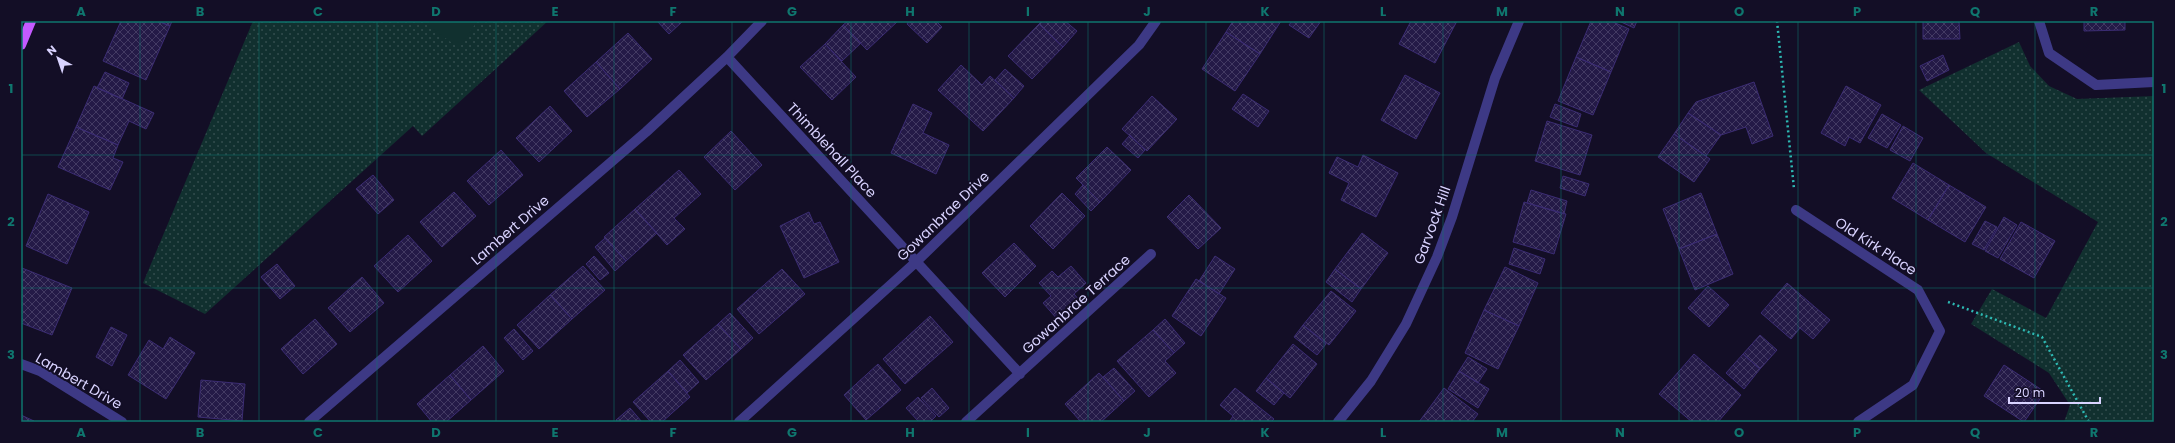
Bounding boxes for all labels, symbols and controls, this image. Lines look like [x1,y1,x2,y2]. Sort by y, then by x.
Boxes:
text: A [76,2,86,21]
text: B [196,2,205,21]
text: C [313,2,323,21]
text: D [431,2,441,21]
text: E [551,2,559,21]
text: F [669,2,677,21]
text: G [787,2,797,21]
text: H [905,2,915,21]
text: I [1026,2,1030,21]
text: J [1143,2,1151,21]
text: K [1260,2,1270,21]
text: L [1380,2,1386,21]
text: M [1496,2,1508,21]
text: N [1615,2,1625,21]
text: O [1734,2,1744,21]
text: P [1853,2,1861,21]
text: Q [1970,2,1980,21]
text: R [2090,2,2098,21]
north arrow [38,38,78,78]
text: N [43,42,60,59]
text: 1 [9,79,13,98]
text: 1 [2162,79,2166,98]
street label: Thimblehall Place [783,98,882,202]
street label: Gowanbrae Drive [892,166,994,265]
street label: Garvock Hill [1409,183,1455,267]
street label: Lambert Drive [467,190,553,269]
text: 2 [7,212,15,231]
street label: Old Kirk Place [1831,212,1921,280]
text: 2 [2160,212,2168,231]
street label: Gowanbrae Terrace [1017,250,1135,358]
text: 3 [7,345,15,364]
text: 3 [2160,345,2168,364]
street label: Lambert Drive [32,348,126,414]
scale bar [2009,379,2100,405]
text: 20 m [2015,384,2045,401]
text: A [76,423,86,442]
text: B [196,423,205,442]
text: C [313,423,323,442]
text: D [431,423,441,442]
text: E [551,423,559,442]
text: F [669,423,677,442]
text: G [787,423,797,442]
text: H [905,423,915,442]
text: I [1026,423,1030,442]
text: J [1143,423,1151,442]
text: K [1260,423,1270,442]
text: L [1380,423,1386,442]
text: M [1496,423,1508,442]
text: N [1615,423,1625,442]
text: O [1734,423,1744,442]
text: P [1853,423,1861,442]
text: Q [1970,423,1980,442]
text: R [2090,423,2098,442]

